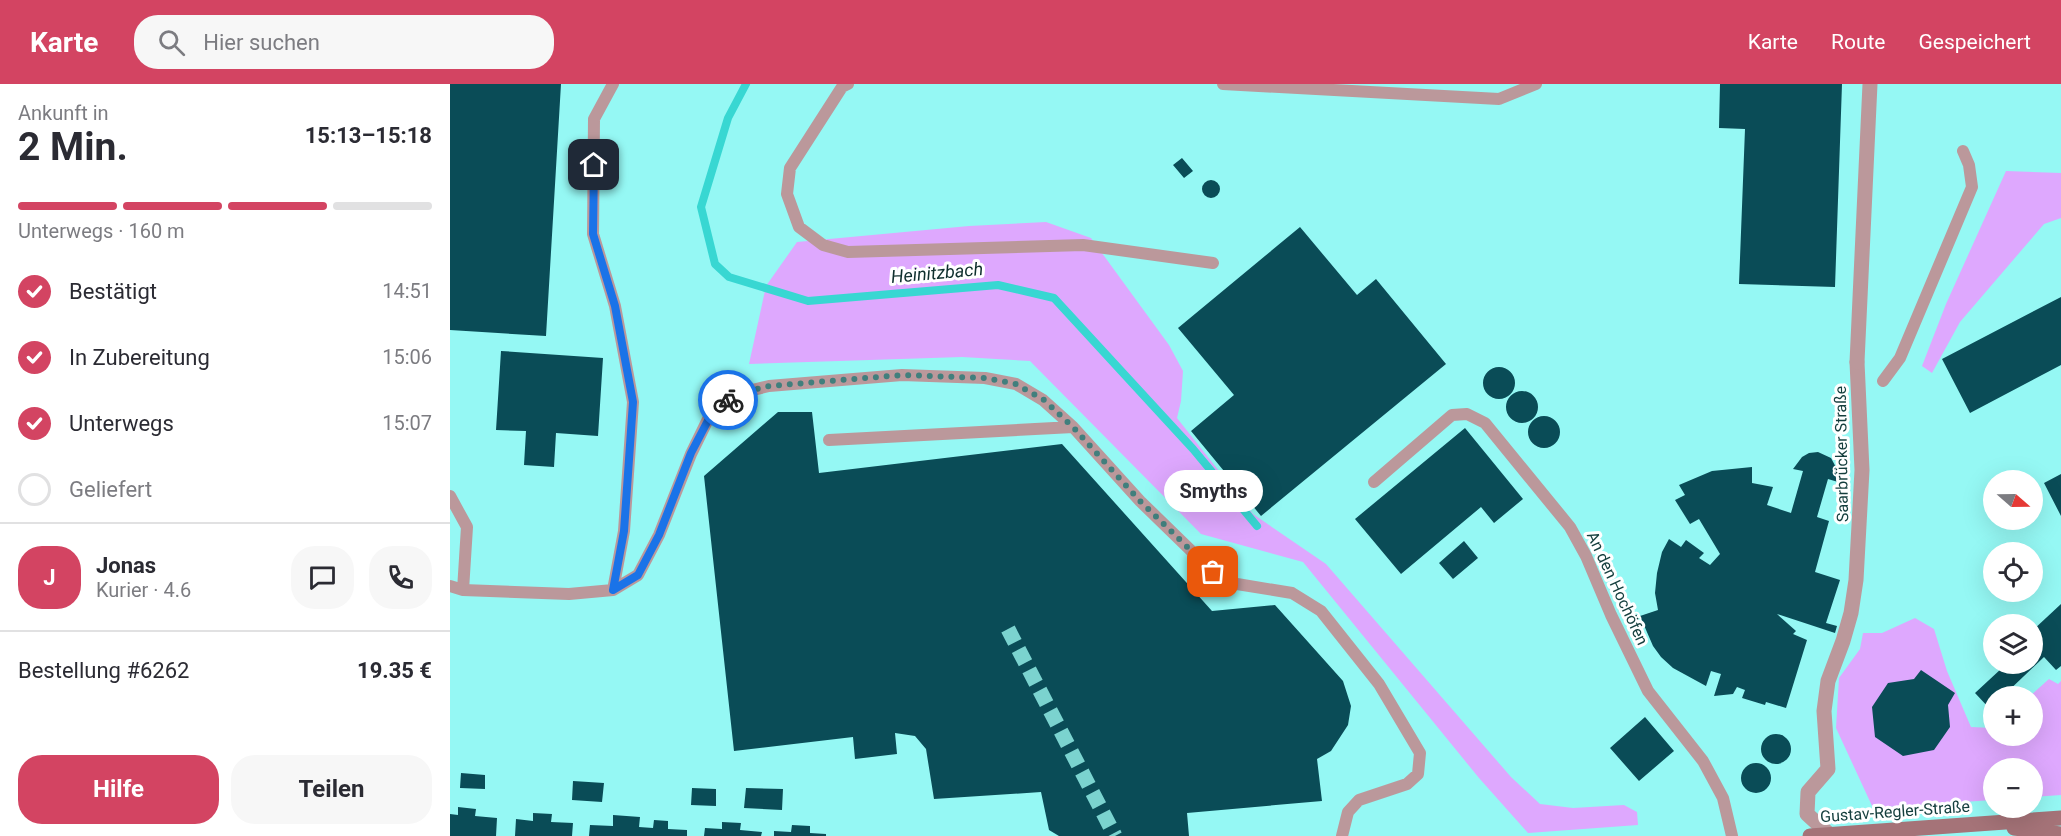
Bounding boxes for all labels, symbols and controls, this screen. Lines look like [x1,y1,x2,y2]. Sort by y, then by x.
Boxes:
search box [134,15,554,69]
text: Karte [30,26,98,59]
icon: search [155,26,188,59]
text: Hier suchen [203,30,320,55]
text: Karte [1748,30,1798,54]
text: Route [1831,30,1885,54]
text: Gespeichert [1918,30,2031,54]
text: Ankunft in [18,101,109,125]
text: 15:13–15:18 [305,123,432,148]
text: 2 Min. [18,124,128,170]
pin [568,139,619,190]
icon: home [577,148,610,181]
text: Unterwegs · 160 m [18,219,185,243]
water label: Heinitzbach [890,258,984,287]
icon: check [18,275,51,308]
text: Bestätigt [69,279,157,304]
text: 14:51 [382,279,432,303]
icon: check [18,341,51,374]
text: In Zubereitung [69,345,210,370]
text: 15:06 [382,345,432,369]
courier [698,370,758,430]
icon: bike [712,384,745,417]
street label: Saarbrücker Straße [1831,386,1852,522]
icon: check [18,407,51,440]
text: Unterwegs [69,411,174,436]
text: 15:07 [382,411,432,435]
callout: Smyths [1164,470,1263,512]
north arrow [1983,470,2043,530]
map controls [1983,470,2043,818]
text: Geliefert [69,477,152,502]
text: Smyths [1180,479,1247,503]
street label: An den Hochöfen [1583,528,1652,648]
button: locate [1983,542,2043,602]
button: chat [291,546,354,609]
button: phone [369,546,432,609]
pin [1187,546,1238,597]
text: Jonas [96,553,156,578]
icon: bag [1196,555,1229,588]
text: J [43,565,56,590]
text: Kurier · 4.6 [96,578,191,602]
button: layers [1983,614,2043,674]
text: Bestellung #6262 [18,658,189,683]
text: 19.35 € [357,658,432,683]
button: + [1983,686,2043,746]
button: Hilfe [18,755,219,824]
button: Teilen [231,755,432,824]
button: − [1983,758,2043,818]
street label: Gustav-Regler-Straße [1820,797,1971,826]

